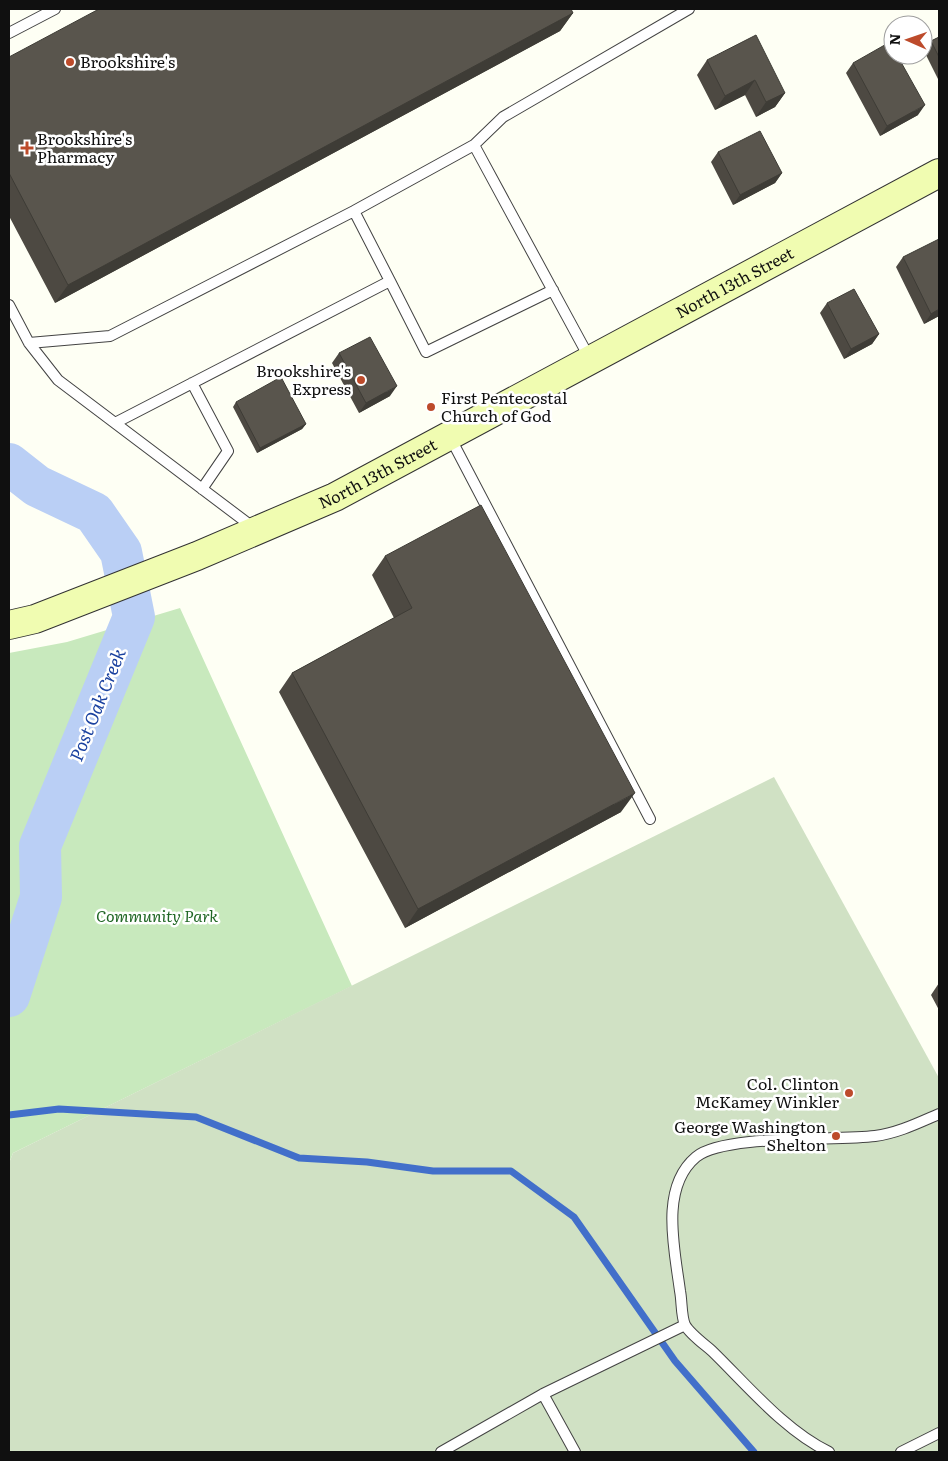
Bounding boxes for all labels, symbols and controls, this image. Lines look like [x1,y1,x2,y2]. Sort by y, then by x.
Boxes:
north arrow [883,15,933,65]
text: N [884,33,904,46]
place label: Brookshire's [80,49,175,73]
marker: Brookshire's [64,56,76,68]
place label: Brookshire's Pharmacy [37,126,132,168]
marker: Brookshire's Pharmacy [21,142,33,154]
street label: North 13th Street [671,240,798,323]
place label: Brookshire's Express [256,358,351,400]
marker: Brookshire's Express [355,374,367,386]
place label: First Pentecostal Church of God [441,385,567,427]
marker: First Pentecostal Church of God [425,401,437,413]
street label: North 13th Street [314,431,441,514]
water label: Post Oak Creek [62,644,132,765]
park label: Community Park [96,903,218,927]
place label: Col. Clinton McKamey Winkler [695,1071,839,1113]
marker: Col. Clinton McKamey Winkler [843,1087,855,1099]
place label: George Washington Shelton [674,1114,826,1156]
marker: George Washington Shelton [830,1130,842,1142]

